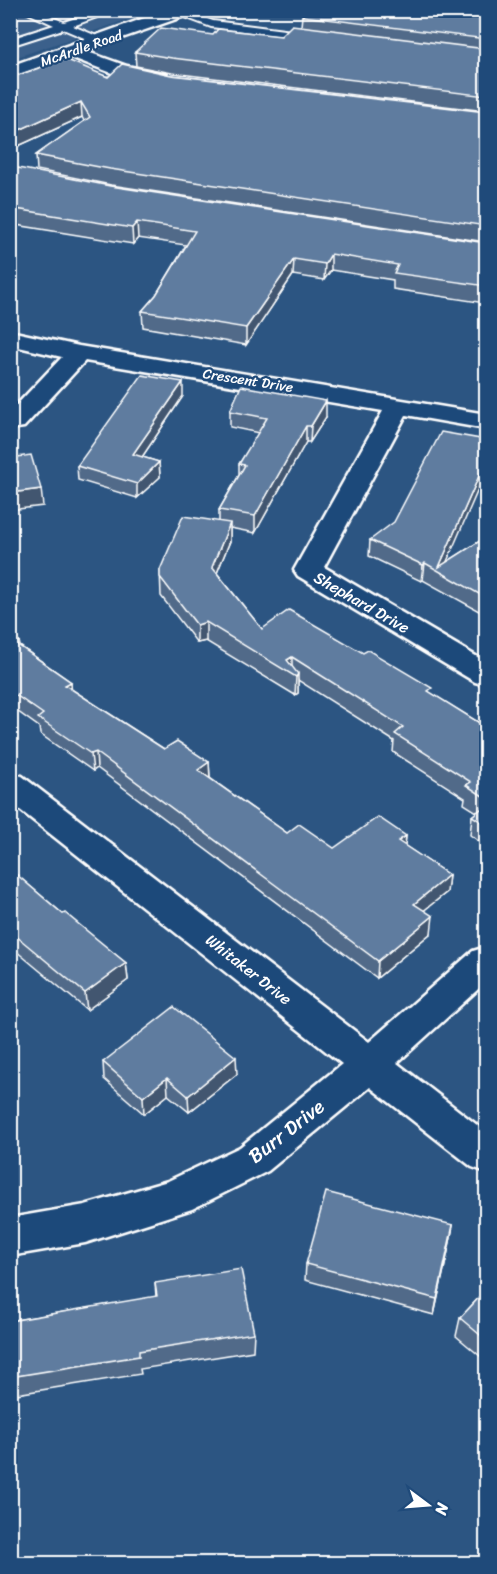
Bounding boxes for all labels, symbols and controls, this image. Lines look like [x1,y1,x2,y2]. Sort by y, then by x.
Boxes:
street label: McArdle Road [37,22,127,74]
street label: Crescent Drive [201,361,295,400]
street label: Shephard Drive [308,563,415,642]
street label: Whitaker Drive [199,926,298,1013]
street label: Burr Drive [240,1090,333,1173]
north arrow [398,1475,458,1535]
text: N [426,1499,458,1519]

